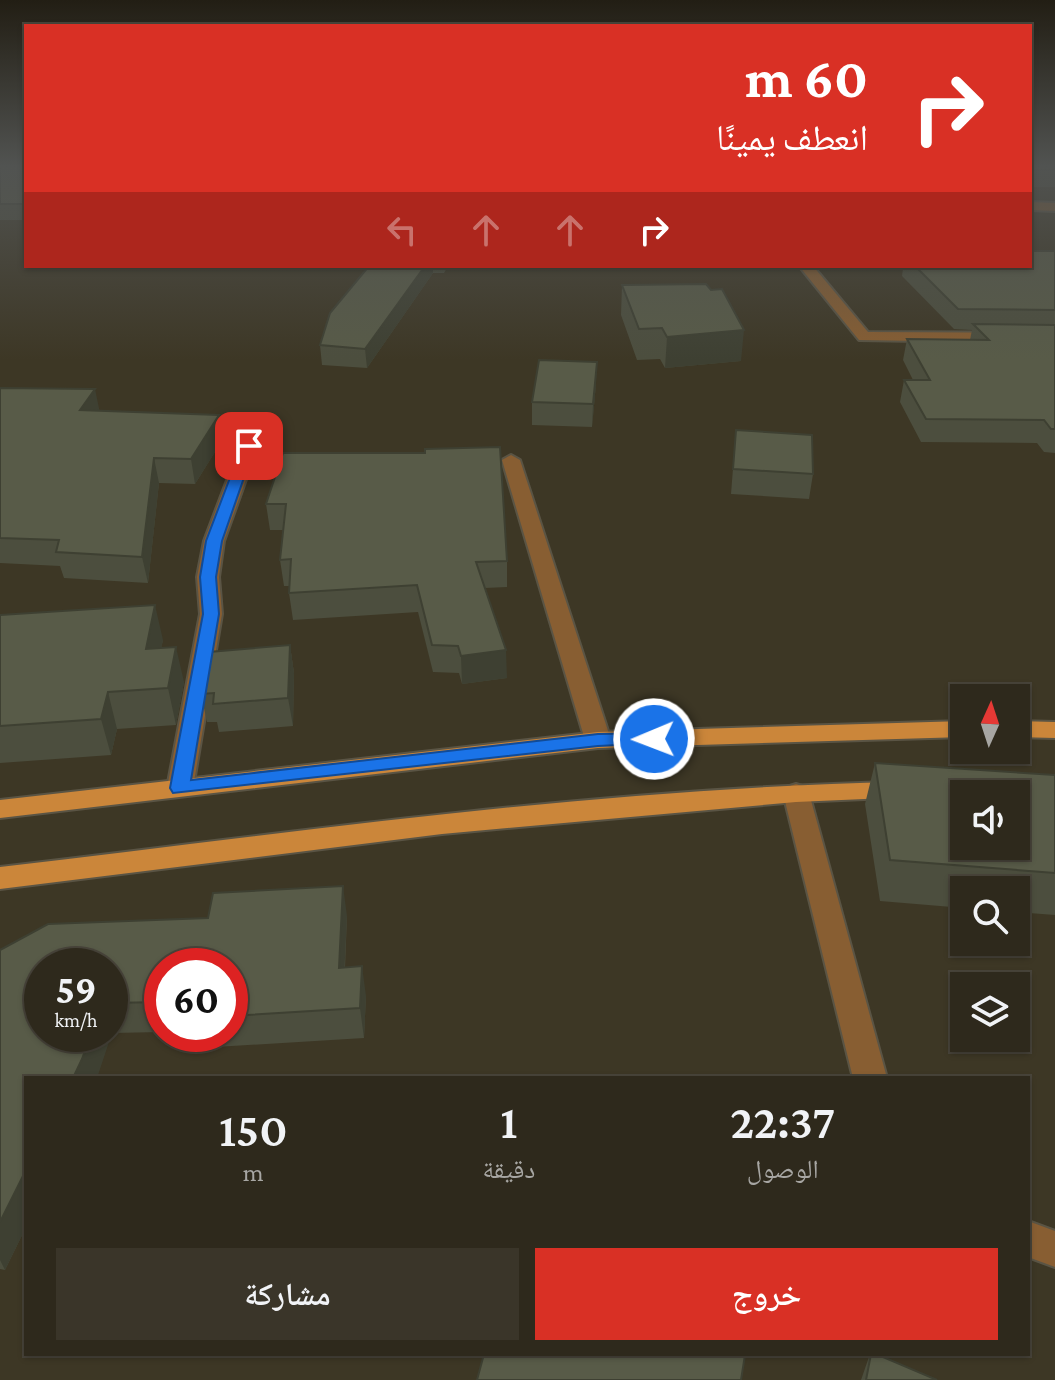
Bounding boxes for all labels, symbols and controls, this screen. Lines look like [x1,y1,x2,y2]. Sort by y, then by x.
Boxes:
text: 60 m [745,47,868,109]
icon: right [896,56,1000,160]
text: انعطف يمينًا [716,118,868,158]
icon: left [380,208,424,252]
icon: ahead [464,208,508,252]
icon: ahead [548,208,592,252]
icon: right [632,208,676,252]
pin [215,412,283,480]
icon: arrive [227,424,271,468]
north arrow [950,684,1030,764]
map controls [950,684,1030,1052]
position arrow [612,697,696,781]
button: sound [950,780,1030,860]
button: search [950,876,1030,956]
speed limit sign: 60 [144,948,248,1052]
text: 59 [55,967,97,1012]
button: layers [950,972,1030,1052]
text: km/h [54,1009,98,1031]
text: 1 [500,1095,517,1148]
text: 22:37 [730,1095,835,1148]
text: 150 [219,1103,288,1156]
text: دقيقة [482,1155,535,1184]
text: الوصول [747,1155,819,1184]
text: m [243,1158,264,1187]
button: مشاركة [56,1248,519,1340]
button: خروج [535,1248,998,1340]

